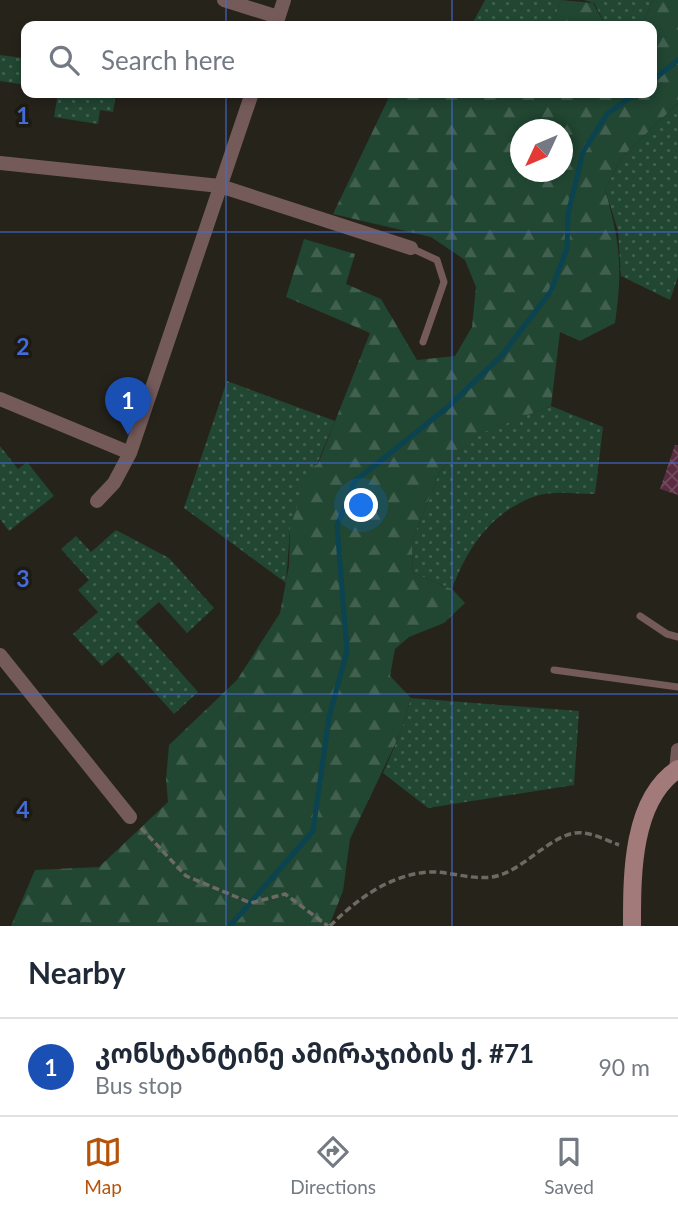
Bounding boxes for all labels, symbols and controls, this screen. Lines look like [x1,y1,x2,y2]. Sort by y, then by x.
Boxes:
search box [21,21,657,98]
icon: search [45,41,83,79]
text: Search here [101,44,235,76]
text: 1 [16,101,30,129]
north arrow [510,119,573,182]
text: 2 [16,332,30,360]
pin: 1 [105,377,151,435]
your location [344,488,378,522]
text: 3 [16,564,30,592]
text: 4 [16,795,30,823]
text: Nearby [28,954,126,990]
text: კონსტანტინე ამირაჯიბის ქ. #71 [95,1037,534,1069]
text: 1 [44,1053,58,1081]
text: 90 m [599,1053,650,1081]
text: Bus stop [95,1071,182,1099]
tab: Map [84,1133,122,1198]
tab: Directions [290,1133,376,1198]
tab: Saved [544,1133,594,1198]

